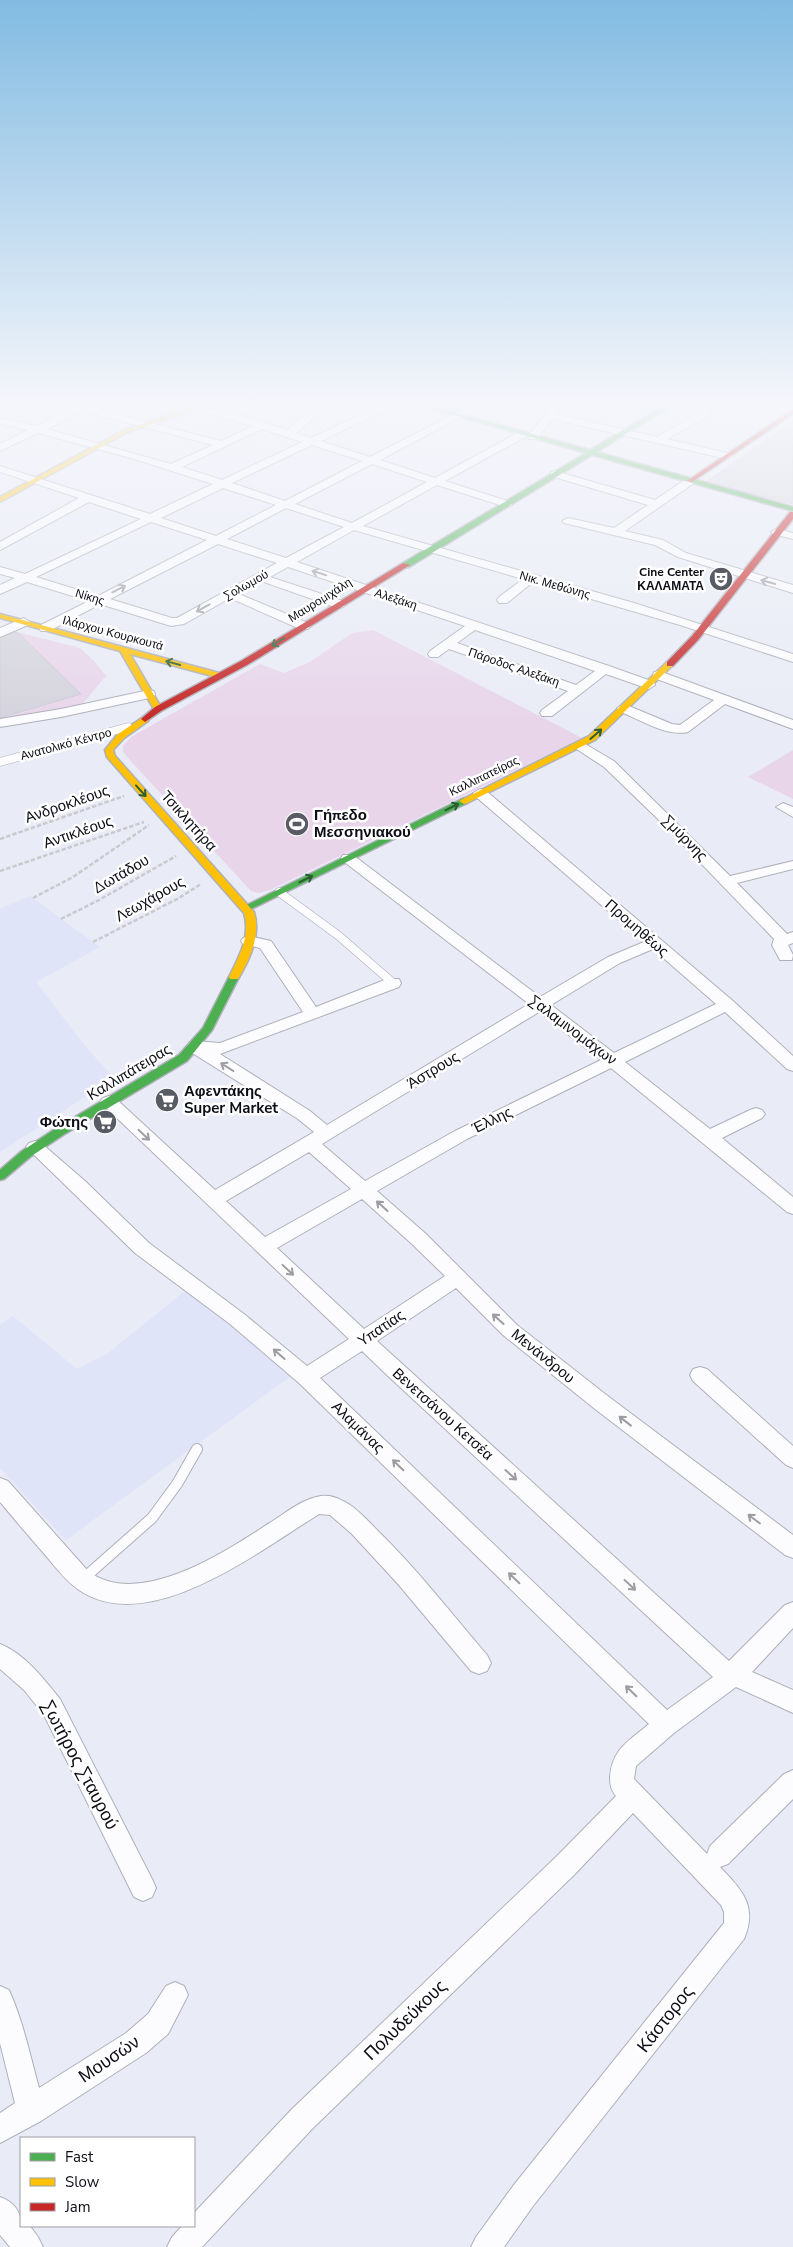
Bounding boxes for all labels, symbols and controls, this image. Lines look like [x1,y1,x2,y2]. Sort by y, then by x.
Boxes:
place label: Cine Center ΚΑΛΑΜΑΤΑ [637,564,704,594]
street label: Σολωμού [221,566,271,604]
theatre icon: Cine Center ΚΑΛΑΜΑΤΑ [708,566,734,592]
street label: Νικ. Μεθώνης [518,567,592,603]
one-way arrow [311,568,327,577]
street label: Μαυρομιχάλη [285,574,355,626]
one-way arrow [761,576,777,586]
one-way arrow [111,584,126,593]
street label: Νίκης [73,585,107,609]
street label: Αλεξάκη [373,585,419,613]
one-way arrow [197,604,211,614]
street label: Ιλάρχου Κουρκουτά [61,612,165,654]
one-way arrow [271,637,285,647]
street label: Πάροδος Αλεξάκη [466,644,562,690]
one-way arrow [165,658,181,667]
street label: Ανατολικό Κέντρο [19,724,114,764]
one-way arrow [590,728,603,739]
street label: Καλλιπατείρας [446,752,522,800]
street label: Ανδροκλέους [22,780,112,828]
one-way arrow [135,784,147,797]
street label: Τσικλητήρα [157,786,222,856]
one-way arrow [444,802,459,812]
place label: Γήπεδο Μεσσηνιακού [314,805,411,842]
street label: Σμύρνης [658,810,712,866]
street label: Αντικλέους [41,811,115,853]
sports icon: Γήπεδο Μεσσηνιακού [284,811,310,837]
street label: Δωτάδου [89,850,153,898]
street label: Λεωχάρους [112,872,188,926]
one-way arrow [298,874,313,883]
street label: Προμηθέως [601,895,673,961]
street label: Σαλαμινομάχων [525,990,621,1070]
street label: Καλλιπάτειρας [83,1039,175,1105]
street label: Άστρους [403,1047,463,1093]
one-way arrow [221,1062,235,1072]
place label: Αφεντάκης Super Market [184,1081,278,1118]
supermarket icon: Αφεντάκης Super Market [154,1087,180,1113]
street label: Έλλης [468,1102,515,1139]
supermarket icon: Φώτης [92,1109,118,1135]
place label: Φώτης [40,1112,88,1132]
one-way arrow [138,1129,150,1141]
one-way arrow [375,1200,388,1211]
one-way arrow [282,1264,295,1276]
street label: Υπατίας [354,1305,408,1351]
one-way arrow [492,1313,504,1325]
street label: Μενάνδρου [507,1324,579,1388]
one-way arrow [273,1348,286,1359]
street label: Βενετσάνου Κετσέα [388,1363,498,1465]
street label: Αλαμάνας [327,1397,389,1457]
one-way arrow [619,1415,632,1426]
one-way arrow [391,1459,404,1471]
one-way arrow [504,1470,517,1481]
one-way arrow [747,1514,761,1524]
one-way arrow [508,1572,521,1584]
one-way arrow [624,1580,637,1591]
one-way arrow [625,1685,637,1697]
street label: Σωτήρος Σταυρού [36,1696,124,1834]
street label: Πολυδεύκους [358,1974,452,2066]
street label: Κάστορος [631,1980,699,2058]
street label: Μουσών [74,2030,144,2088]
legend [20,2137,195,2227]
text: Fast [65,2147,94,2167]
text: Slow [65,2172,100,2192]
text: Jam [64,2197,91,2217]

